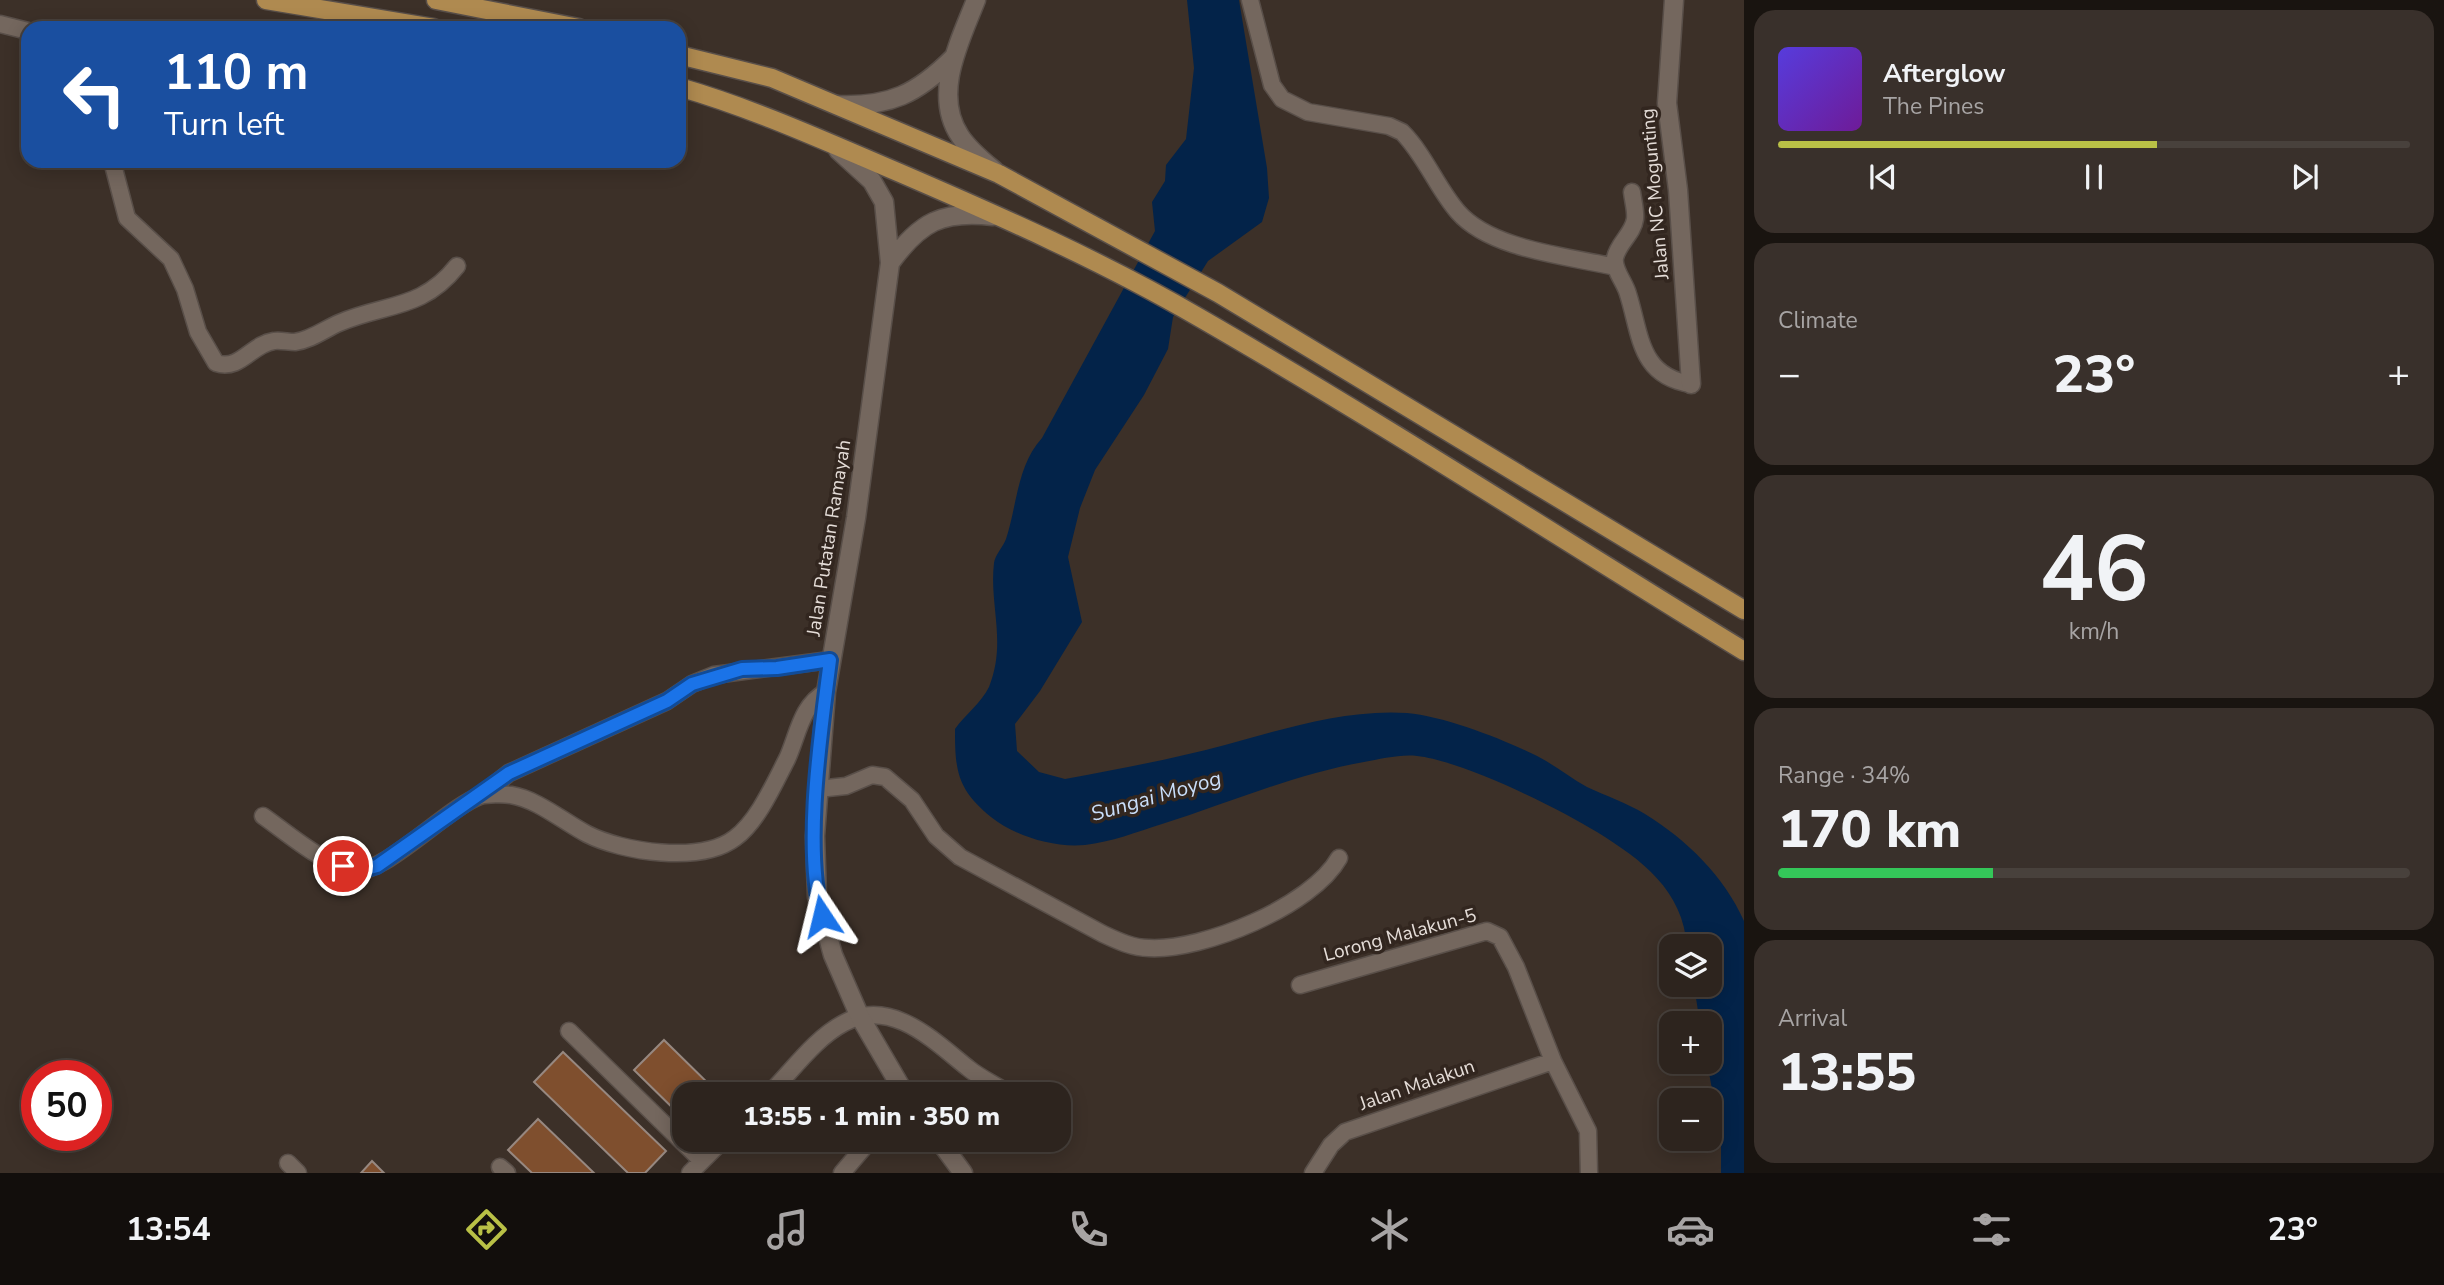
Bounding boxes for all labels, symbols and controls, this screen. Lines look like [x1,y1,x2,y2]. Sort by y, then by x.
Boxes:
text: 110 m [164,39,308,106]
icon: left [49,49,140,140]
text: Afterglow [1883,56,2006,91]
text: The Pines [1883,91,1984,122]
text: Turn left [164,103,284,146]
street label: Jalan NC Mogunting [1635,107,1676,282]
icon: previous [1864,158,1902,196]
icon: pause [2075,158,2113,196]
icon: next [2286,158,2324,196]
text: Climate [1778,305,1858,336]
text: 23° [2053,339,2135,410]
text: − [1778,349,1801,400]
text: + [2387,349,2410,400]
street label: Jalan Putatan Ramayah [800,438,857,639]
text: 46 [2039,508,2149,632]
text: km/h [2069,616,2119,647]
text: Range · 34% [1778,760,1910,791]
water label: Sungai Moyog [1088,764,1224,828]
text: 170 km [1778,794,1961,865]
pin [313,836,373,896]
icon: arrive [324,847,362,885]
position arrow [785,879,859,953]
street label: Lorong Malakun-5 [1321,902,1479,968]
map controls [1659,934,1722,1151]
button: layers [1659,934,1722,997]
text: Arrival [1778,1003,1847,1034]
button: + [1659,1011,1722,1074]
text: 13:55 [1778,1037,1916,1108]
street label: Jalan Malakun [1355,1053,1478,1117]
speed limit sign: 50 [21,1060,112,1151]
button: − [1659,1088,1722,1151]
text: 13:55 · 1 min · 350 m [743,1099,1000,1134]
icon: directions [462,1205,511,1254]
icon: music [763,1205,812,1254]
icon: phone [1064,1205,1113,1254]
icon: climate [1365,1205,1414,1254]
icon: car [1666,1205,1715,1254]
icon: filters [1967,1205,2016,1254]
text: 13:54 [126,1208,211,1251]
text: 23° [2267,1208,2318,1251]

